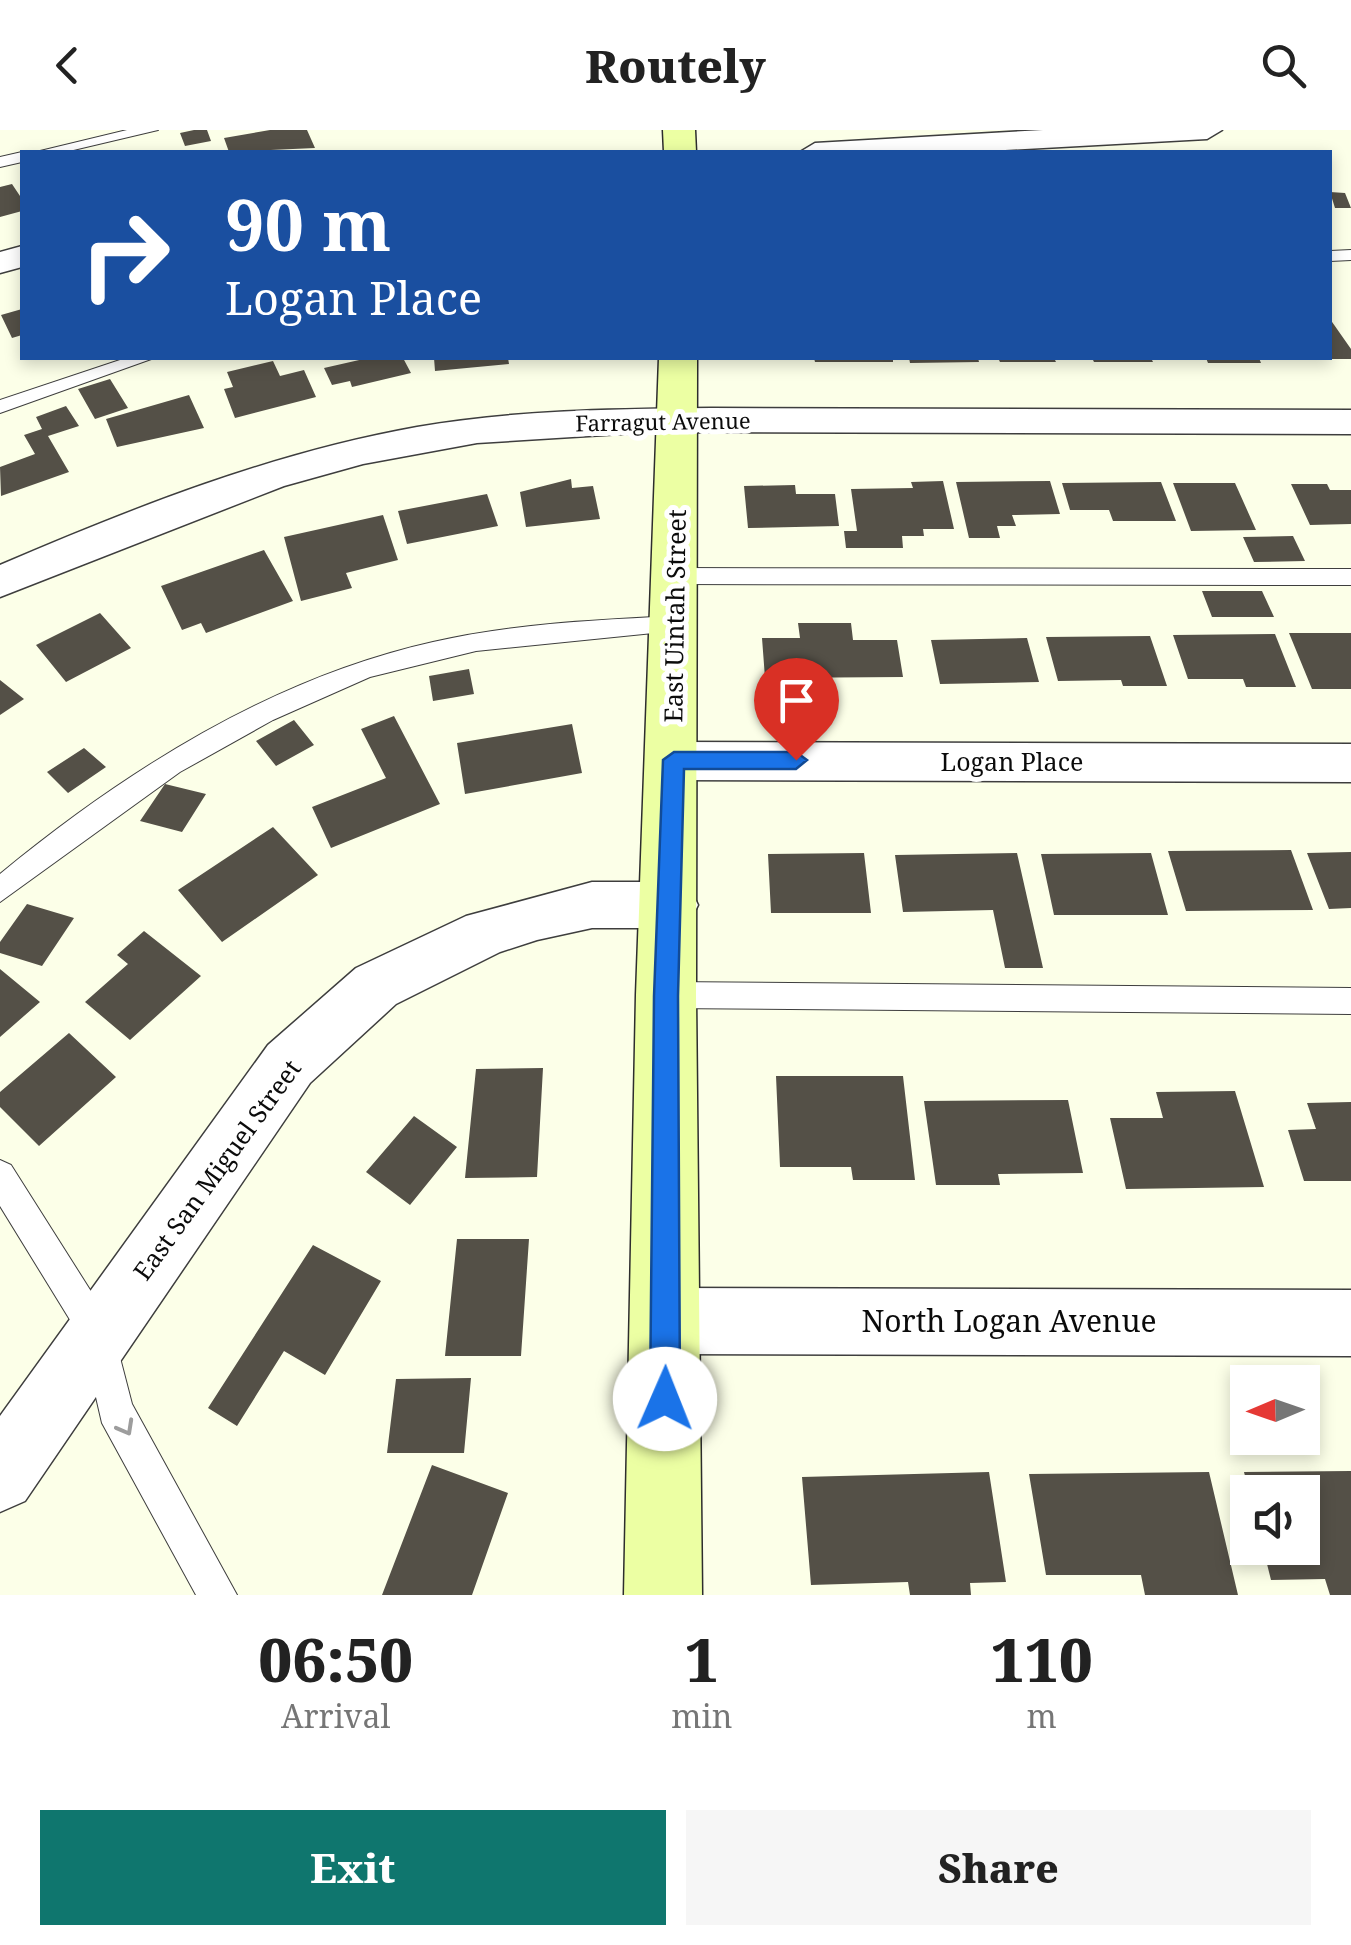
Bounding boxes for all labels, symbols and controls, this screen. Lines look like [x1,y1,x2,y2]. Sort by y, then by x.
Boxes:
text: Routely [585,35,766,96]
icon: back [40,38,95,93]
icon: search [1256,38,1311,93]
text: 90 m [225,176,391,272]
icon: right [60,190,190,320]
text: Logan Place [225,267,482,328]
street label: Farragut Avenue [575,404,751,438]
street label: East Uintah Street [655,509,693,723]
pin [754,658,839,761]
icon: arrive [769,673,824,728]
street label: Logan Place [941,744,1083,778]
street label: East San Miguel Street [125,1052,308,1286]
street label: North Logan Avenue [861,1300,1157,1341]
position arrow [613,1347,717,1451]
north arrow [1230,1365,1320,1455]
map controls [1230,1365,1320,1565]
one-way arrow [113,1417,133,1435]
button: sound [1230,1475,1320,1565]
text: 06:50 [258,1618,413,1700]
text: 1 [685,1618,719,1700]
text: 110 [991,1618,1093,1700]
text: Arrival [281,1694,390,1737]
text: min [671,1694,732,1737]
text: m [1027,1694,1057,1737]
button: Exit [40,1810,666,1925]
button: Share [686,1810,1311,1925]

